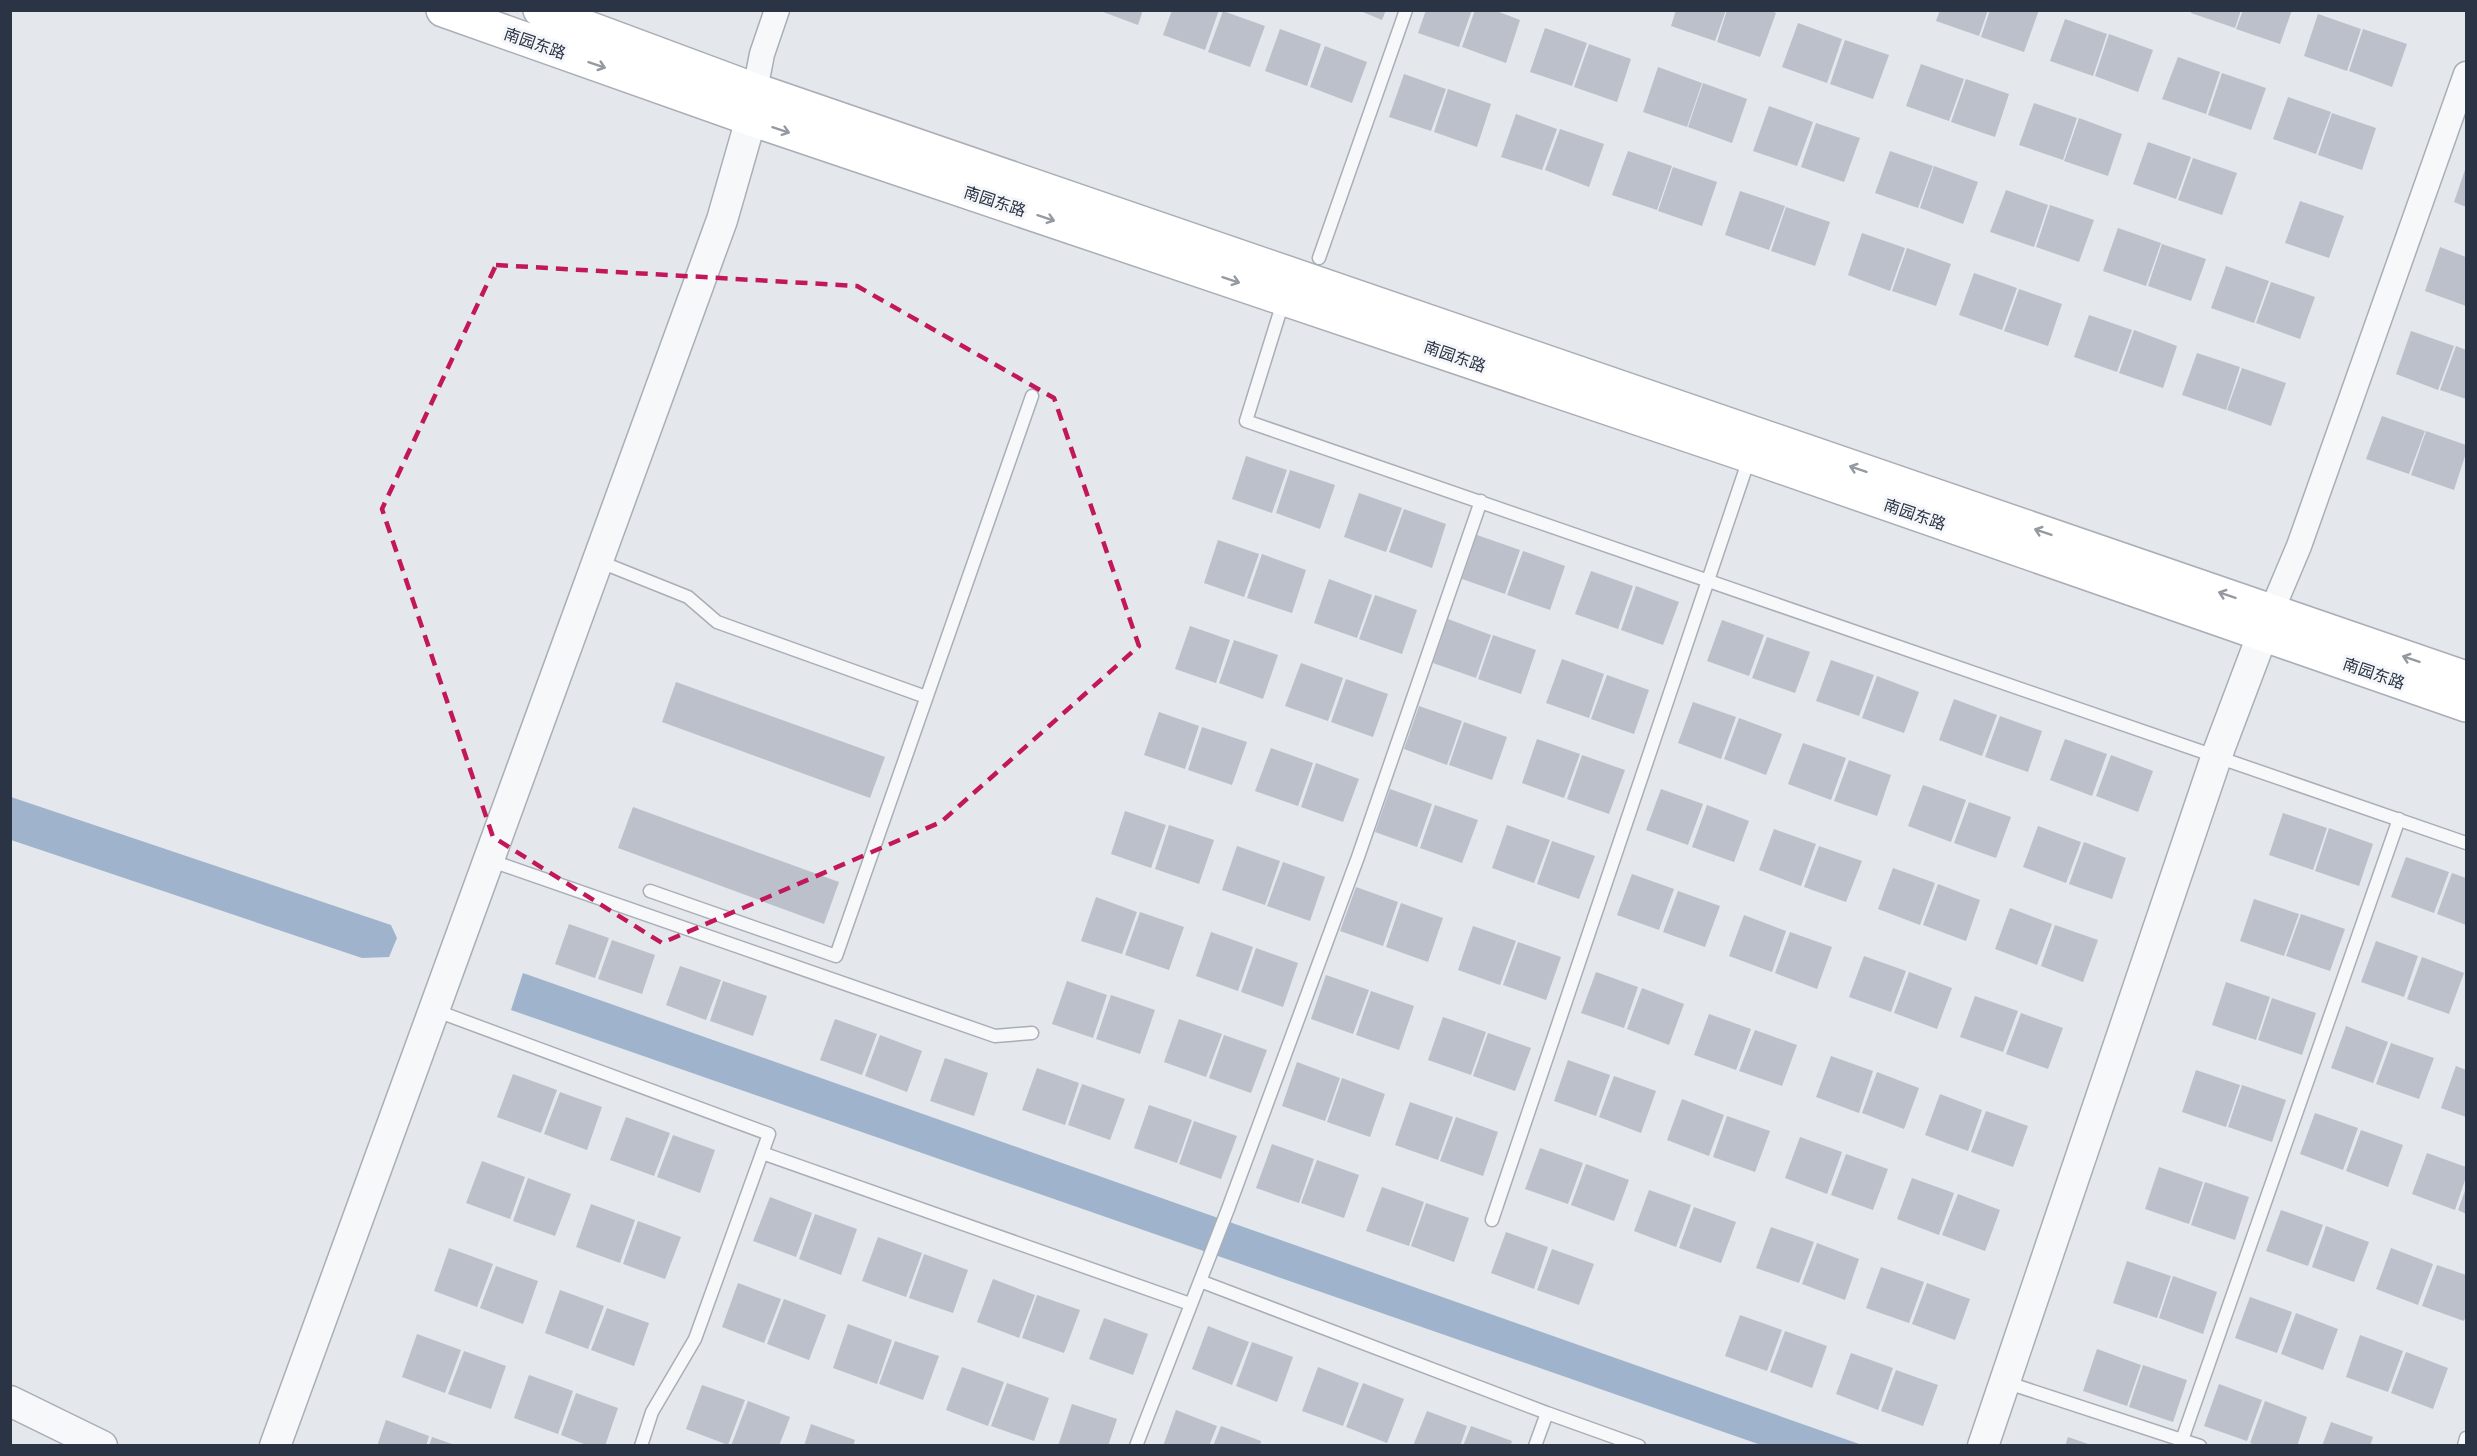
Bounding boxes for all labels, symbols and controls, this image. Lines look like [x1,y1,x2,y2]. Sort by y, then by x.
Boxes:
street label: 南园东路 [501,23,569,63]
one-way arrow [587,61,606,72]
one-way arrow [771,125,790,136]
street label: 南园东路 [961,182,1029,220]
one-way arrow [1036,213,1055,224]
one-way arrow [1221,275,1240,286]
street label: 南园东路 [1421,336,1489,376]
one-way arrow [1849,462,1868,473]
street label: 南园东路 [1881,494,1949,534]
one-way arrow [2034,525,2053,536]
one-way arrow [2218,588,2237,599]
street label: 南园东路 [2340,653,2408,693]
one-way arrow [2402,653,2421,664]

